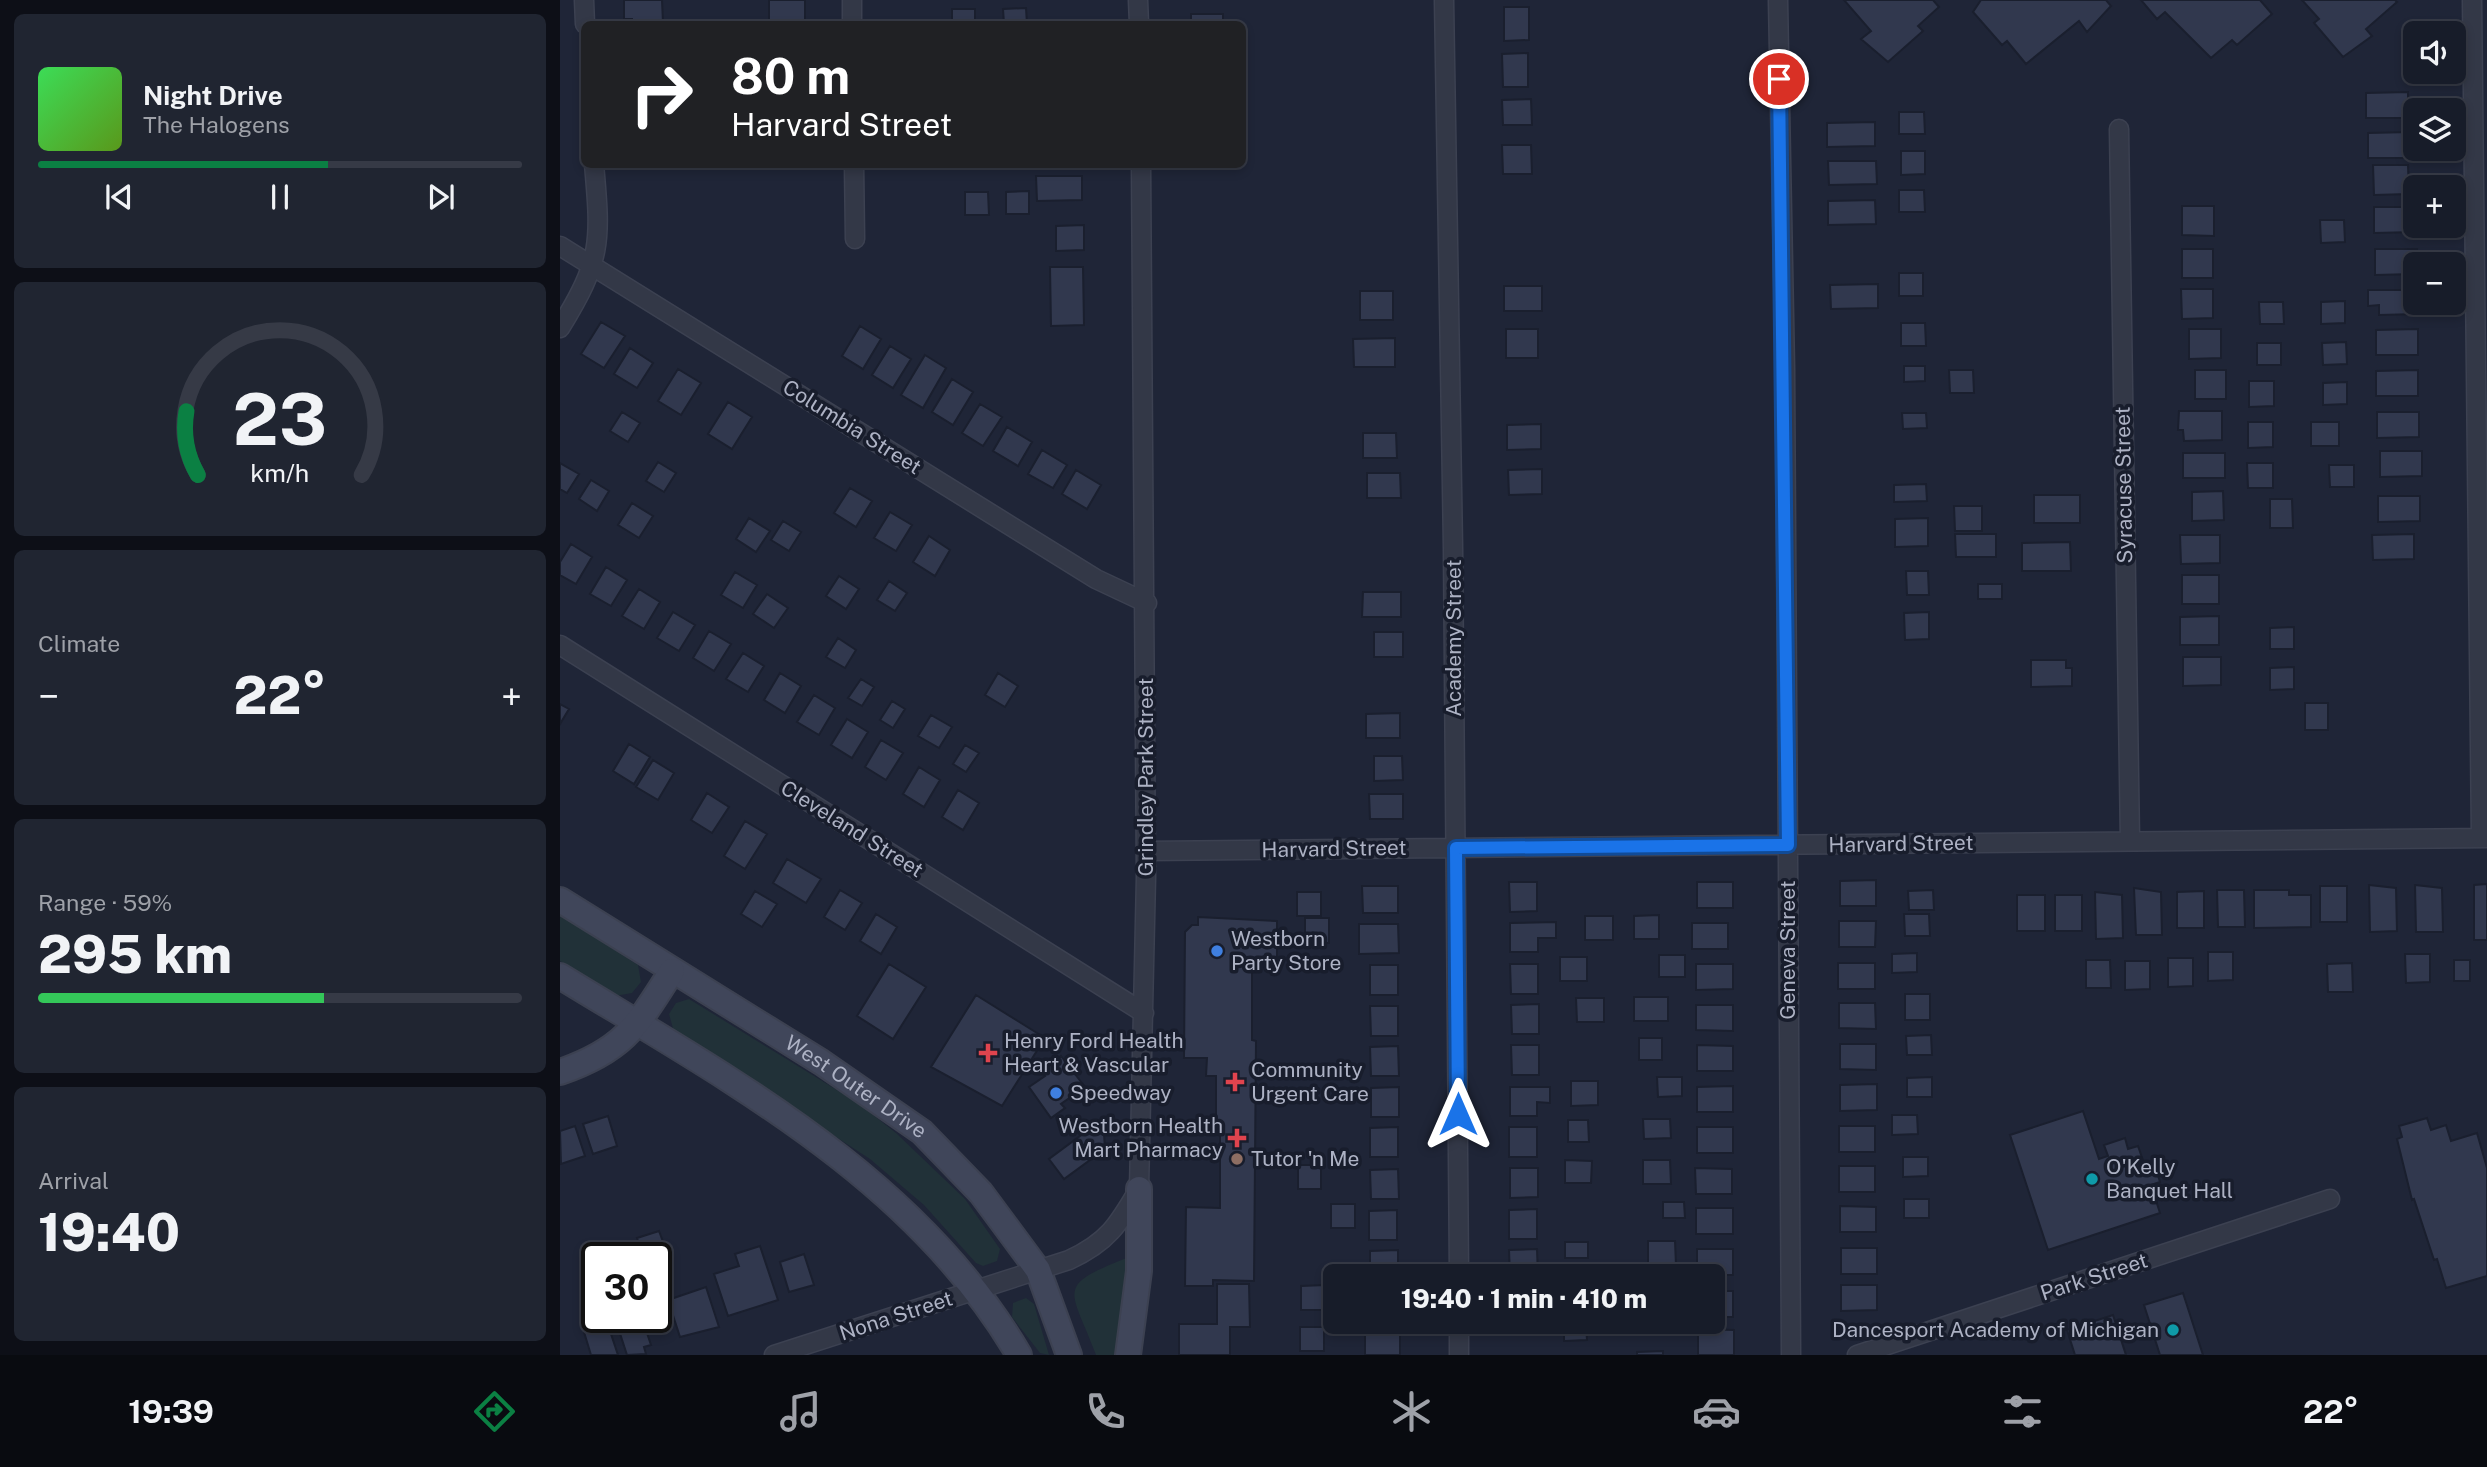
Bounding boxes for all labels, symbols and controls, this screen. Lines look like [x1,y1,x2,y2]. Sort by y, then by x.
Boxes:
map controls [2403,21,2466,315]
button: sound [2403,21,2466,84]
text: 80 m [731,47,850,105]
icon: right [616,49,707,140]
pin [1749,49,1809,109]
icon: arrive [1760,60,1798,98]
text: Night Drive [143,80,283,111]
button: layers [2403,98,2466,161]
text: Harvard Street [731,106,952,143]
text: The Halogens [143,111,290,138]
button: + [2403,175,2466,238]
icon: previous [100,178,138,216]
icon: pause [261,178,299,216]
icon: next [422,178,460,216]
button: − [2403,252,2466,315]
street label: Columbia Street [778,374,926,479]
text: 23 [233,377,327,462]
street label: Syracuse Street [2110,406,2137,564]
text: km/h [251,458,309,488]
street label: Academy Street [1441,559,1466,717]
text: Climate [38,630,120,657]
text: 22° [234,665,326,726]
text: − [38,674,59,719]
text: + [501,674,522,719]
street label: Grindley Park Street [1133,678,1158,876]
street label: Cleveland Street [776,775,928,882]
street label: Harvard Street [1828,830,1974,857]
street label: Harvard Street [1261,835,1407,862]
street label: Geneva Street [1775,880,1800,1020]
text: Range · 59% [38,889,172,916]
text: 295 km [38,924,232,985]
place label: Westborn Party Store [1231,926,1341,975]
marker: Westborn Party Store [1209,943,1225,959]
place label: Henry Ford Health Heart & Vascular [1004,1028,1184,1077]
street label: West Outer Drive [781,1030,932,1143]
marker: Henry Ford Health Heart & Vascular [978,1043,998,1063]
place label: Community Urgent Care [1251,1057,1369,1106]
marker: Community Urgent Care [1225,1072,1245,1092]
position arrow [1421,1077,1495,1151]
place label: Speedway [1070,1080,1172,1105]
marker: Speedway [1048,1085,1064,1101]
place label: Westborn Health Mart Pharmacy [1059,1113,1223,1162]
marker: Westborn Health Mart Pharmacy [1229,1130,1245,1146]
place label: Tutor 'n Me [1251,1146,1359,1171]
marker: Tutor 'n Me [1229,1151,1245,1167]
place label: O'Kelly Banquet Hall [2106,1154,2233,1203]
text: Arrival [38,1167,109,1194]
marker: O'Kelly Banquet Hall [2084,1171,2100,1187]
text: 19:40 [38,1202,180,1263]
speed limit sign: 30 [581,1242,672,1333]
street label: Park Street [2037,1247,2151,1306]
text: 19:40 · 1 min · 410 m [1401,1283,1647,1314]
street label: Nona Street [836,1285,956,1346]
place label: Dancesport Academy of Michigan [1832,1317,2159,1342]
marker: Dancesport Academy of Michigan [2165,1322,2181,1338]
icon: directions [470,1387,519,1436]
icon: music [776,1387,825,1436]
icon: phone [1081,1387,1130,1436]
icon: climate [1387,1387,1436,1436]
icon: car [1692,1387,1741,1436]
icon: filters [1998,1387,2047,1436]
text: 19:39 [128,1393,214,1430]
text: 22° [2303,1393,2359,1430]

